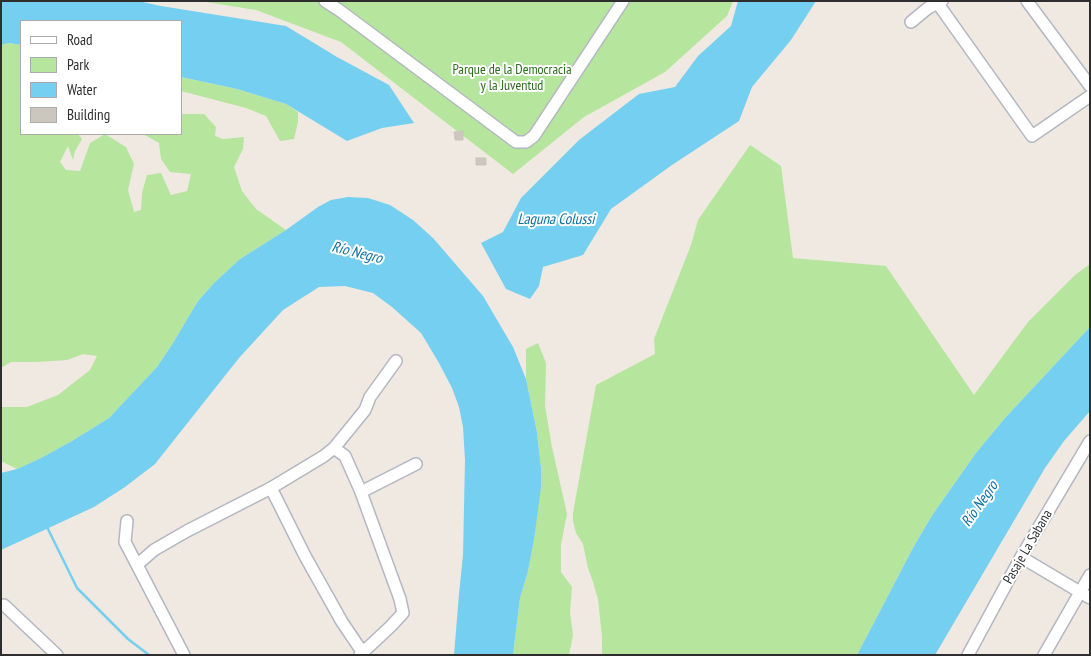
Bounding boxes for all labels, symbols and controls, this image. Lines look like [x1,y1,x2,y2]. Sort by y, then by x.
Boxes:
legend [20,20,182,135]
text: Road [67,30,93,49]
text: Park [67,55,89,74]
park label: Parque de la Democracia y la Juventud [452,62,572,94]
text: Water [67,80,97,99]
text: Building [67,105,110,124]
water label: Laguna Colussi [517,211,595,229]
water label: Río Negro [330,238,384,268]
water label: Río Negro [958,478,1002,530]
street label: Pasaje La Sabana [1000,507,1056,587]

